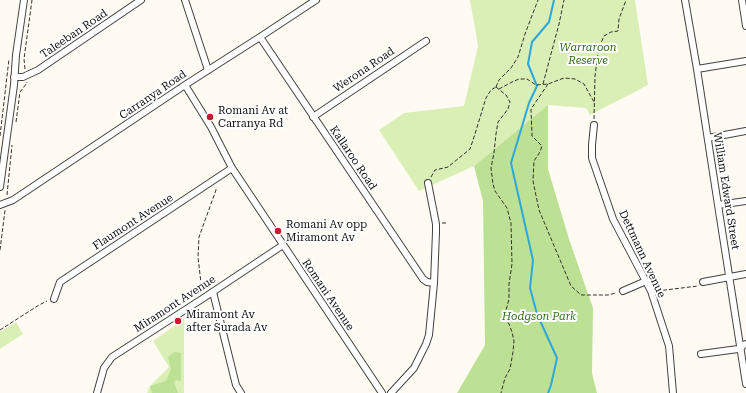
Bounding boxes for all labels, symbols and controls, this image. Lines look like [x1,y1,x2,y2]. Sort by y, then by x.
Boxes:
street label: Taleeban Road [38,7,110,61]
park label: Warraroon Reserve [559,41,617,67]
street label: Werona Road [331,45,397,95]
street label: Carranya Road [117,68,189,122]
place label: Romani Av at Carranya Rd [218,104,288,130]
marker: Romani Av at Carranya Rd [205,112,215,122]
street label: Kallaroo Road [327,124,379,192]
street label: William Edward Street [710,131,742,251]
street label: Flaumont Avenue [90,191,176,253]
street label: Dettmann Avenue [616,208,668,300]
place label: Romani Av opp Miramont Av [286,218,367,244]
marker: Romani Av opp Miramont Av [273,226,283,236]
street label: Romani Avenue [299,257,357,333]
street label: Miramont Avenue [132,273,218,335]
place label: Miramont Av after Surada Av [186,308,267,334]
park label: Hodgson Park [502,310,576,324]
marker: Miramont Av after Surada Av [173,316,183,326]

